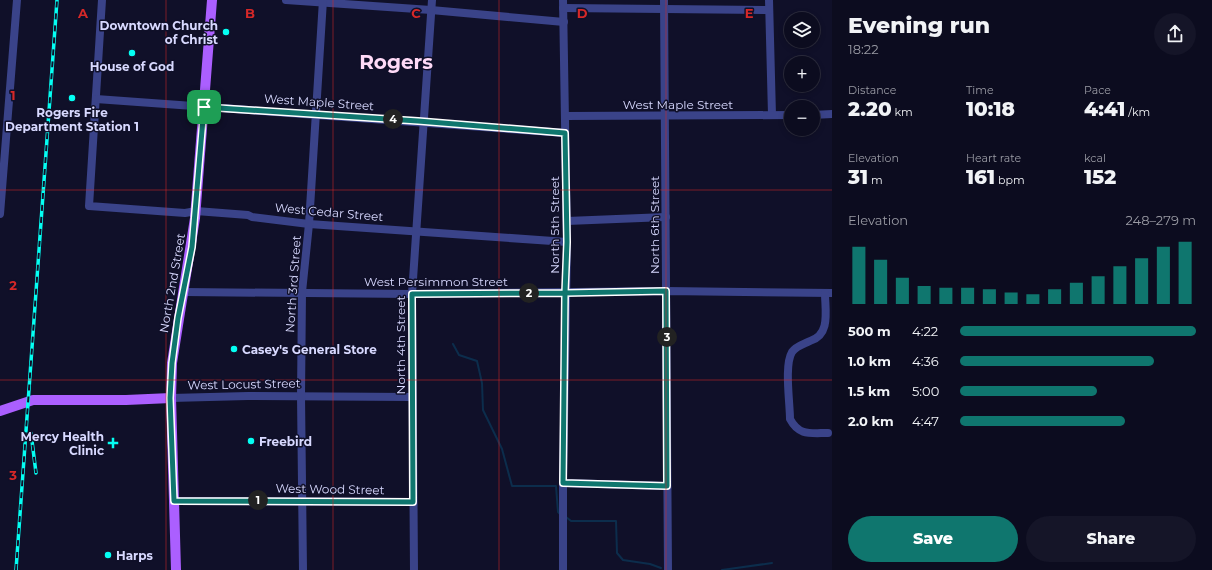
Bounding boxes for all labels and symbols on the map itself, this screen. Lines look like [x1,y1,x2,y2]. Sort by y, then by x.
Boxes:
text: A [77,5,89,21]
text: B [245,5,255,21]
text: C [411,5,421,21]
text: D [577,5,588,21]
text: E [745,5,754,21]
place label: Downtown Church of Christ [100,18,219,47]
marker: Downtown Church of Christ [221,27,231,37]
marker: House of God [127,48,137,58]
district label: Rogers [359,50,433,74]
place label: House of God [90,59,174,74]
text: 1 [10,87,16,103]
pin [187,90,221,124]
street label: West Maple Street [263,91,375,113]
marker: Rogers Fire Department Station 1 [67,93,77,103]
street label: West Maple Street [623,97,733,112]
place label: Rogers Fire Department Station 1 [5,105,139,134]
pin: 4 [383,109,403,129]
street label: North 5th Street [547,176,562,274]
street label: North 6th Street [647,176,662,274]
street label: West Cedar Street [274,200,384,224]
street label: North 2nd Street [156,232,188,334]
street label: North 3rd Street [282,235,304,333]
street label: West Persimmon Street [364,274,508,289]
text: 2 [9,277,17,293]
pin: 2 [519,283,539,303]
street label: North 4th Street [393,296,408,394]
pin: 3 [657,327,677,347]
place label: Casey's General Store [242,342,377,357]
marker: Casey's General Store [229,344,239,354]
street label: West Locust Street [187,376,301,392]
place label: Mercy Health Clinic [21,429,104,458]
place label: Freebird [259,434,312,449]
marker: Freebird [246,436,256,446]
marker: Mercy Health Clinic [107,437,119,449]
text: 3 [8,467,17,483]
street label: West Wood Street [275,481,385,497]
pin: 1 [248,490,268,510]
place label: Harps [116,548,154,563]
marker: Harps [103,550,113,560]

